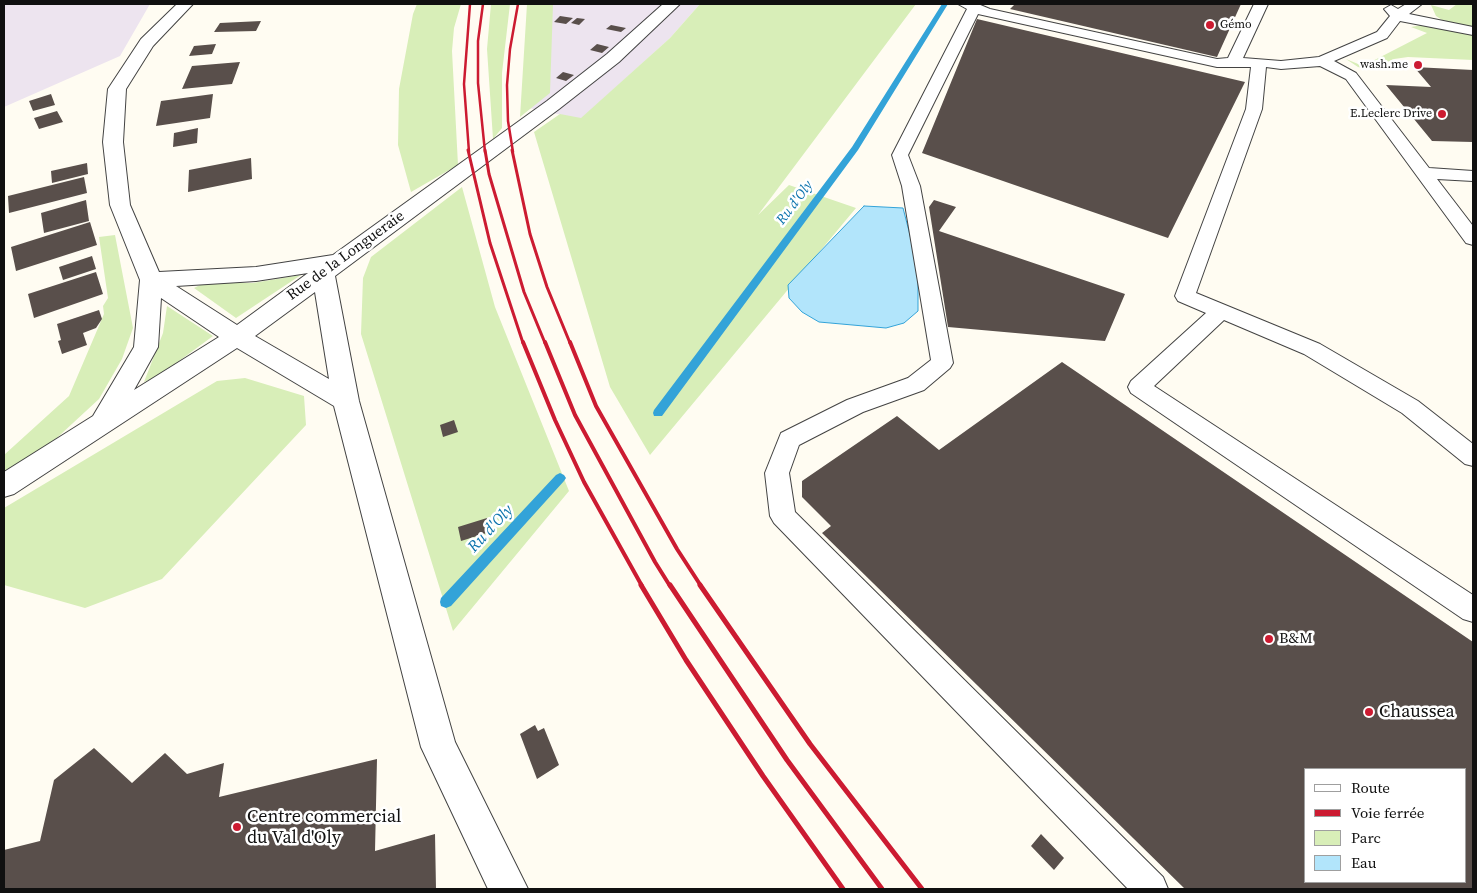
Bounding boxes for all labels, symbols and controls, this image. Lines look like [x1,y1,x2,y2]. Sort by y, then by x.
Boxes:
place label: Gémo [1220,18,1252,32]
marker: Gémo [1204,19,1216,31]
place label: wash.me [1360,58,1408,72]
marker: wash.me [1412,59,1424,71]
place label: E.Leclerc Drive [1350,107,1432,121]
marker: E.Leclerc Drive [1436,108,1448,120]
water label: Ru d'Oly [773,178,817,228]
street label: Rue de la Longueraie [284,207,408,305]
water label: Ru d'Oly [464,501,518,557]
place label: B&M [1279,630,1313,648]
marker: B&M [1263,633,1275,645]
place label: Chaussea [1379,701,1455,723]
marker: Chaussea [1363,706,1375,718]
legend [1304,768,1467,883]
text: Route [1351,777,1390,798]
text: Voie ferrée [1351,802,1424,823]
place label: Centre commercial du Val d'Oly [247,806,401,849]
marker: Centre commercial du Val d'Oly [231,821,243,833]
text: Parc [1351,827,1381,848]
text: Eau [1351,852,1376,873]

